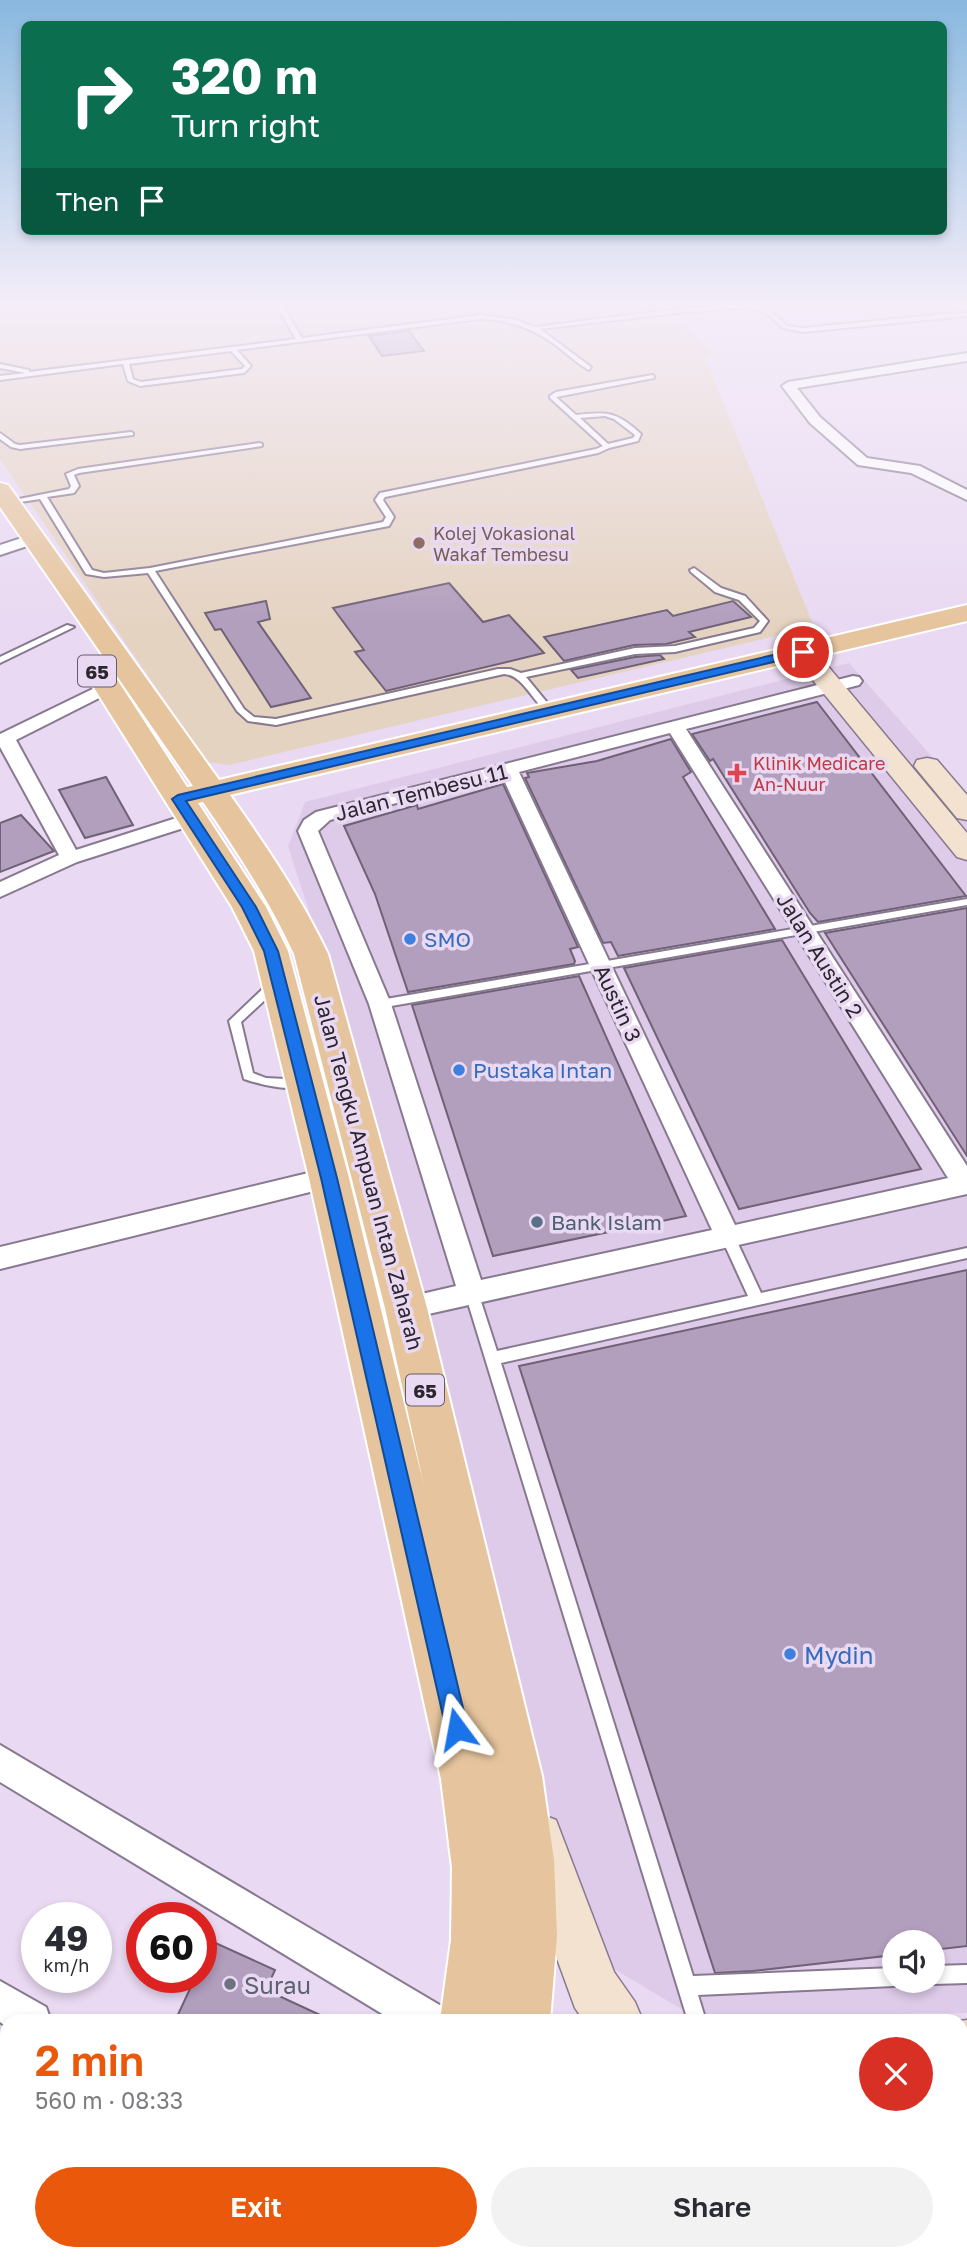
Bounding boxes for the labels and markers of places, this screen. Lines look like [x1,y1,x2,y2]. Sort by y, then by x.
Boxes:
place label: Kolej Vokasional Wakaf Tembesu [433,522,576,565]
marker: Kolej Vokasional Wakaf Tembesu [411,535,427,551]
pin [773,622,833,682]
place label: Klinik Medicare An-Nuur [753,752,885,795]
marker: Klinik Medicare An-Nuur [727,763,747,783]
place label: SMO [424,926,471,952]
marker: SMO [402,931,418,947]
place label: Pustaka Intan [473,1057,612,1083]
marker: Pustaka Intan [451,1062,467,1078]
place label: Bank Islam [551,1209,662,1235]
marker: Bank Islam [529,1214,545,1230]
place label: Mydin [804,1640,874,1669]
marker: Mydin [782,1646,798,1662]
place label: Surau [244,1970,311,1999]
marker: Surau [222,1976,238,1992]

